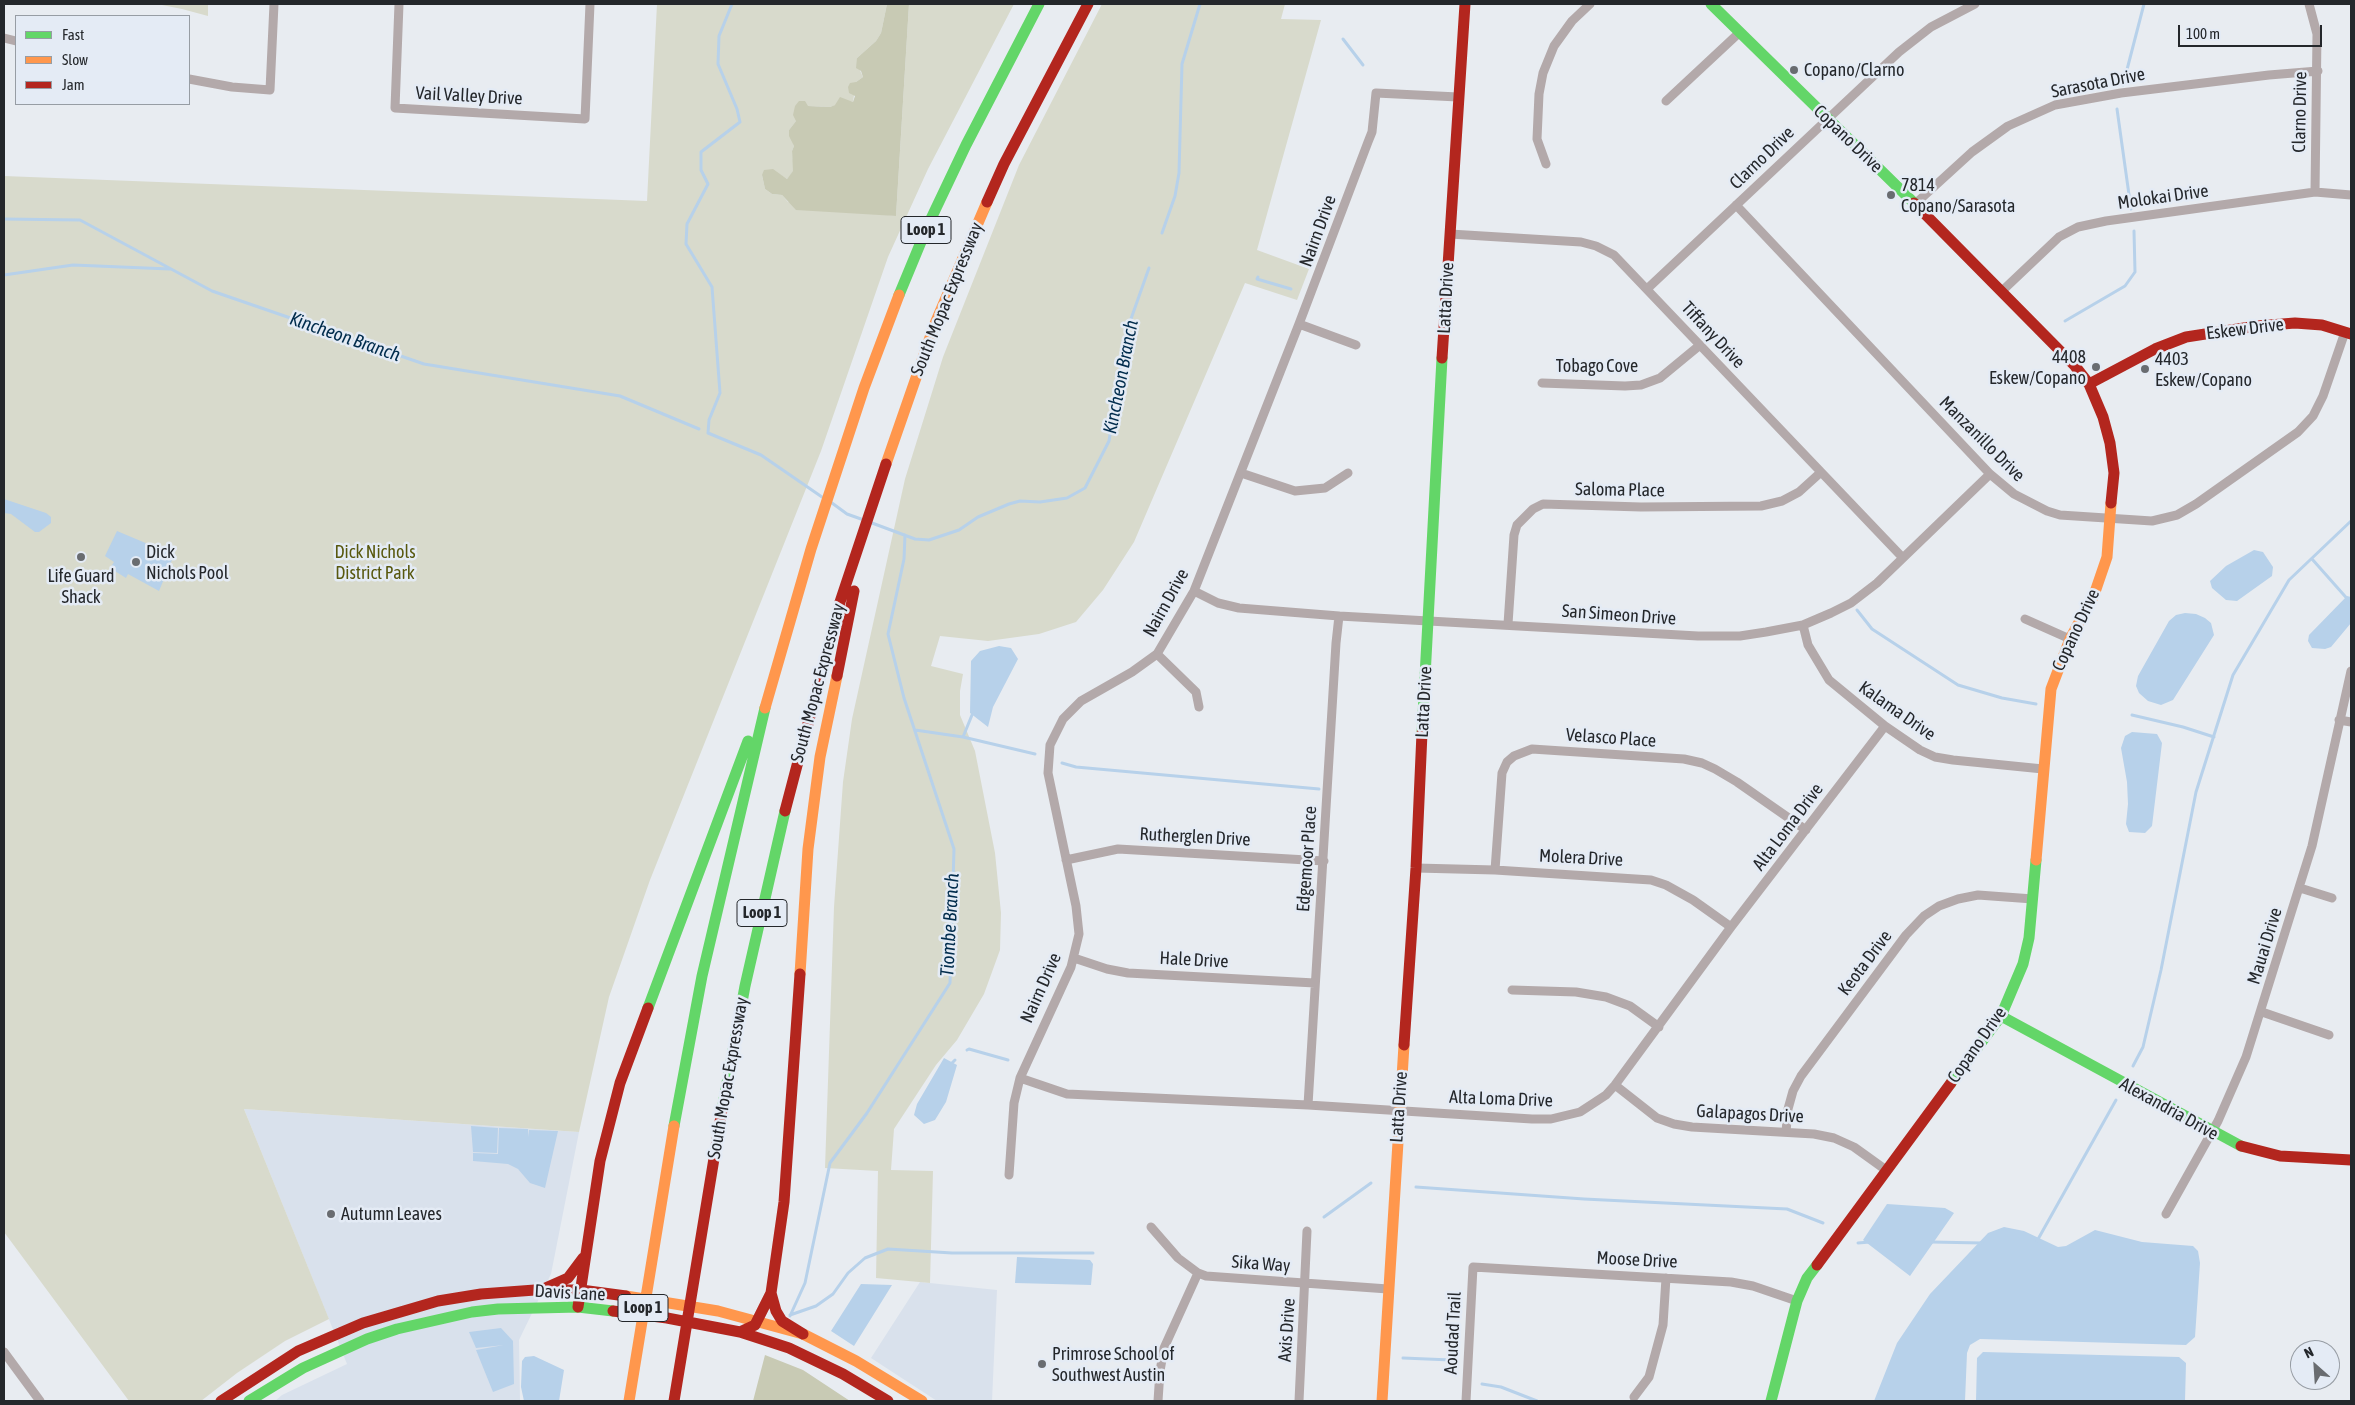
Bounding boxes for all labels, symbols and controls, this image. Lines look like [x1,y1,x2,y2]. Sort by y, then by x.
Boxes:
legend [15,15,190,105]
scale bar [2180,15,2324,47]
text: 100 m [2186,25,2220,42]
text: Fast [62,26,84,43]
text: Slow [62,51,88,68]
place label: Copano/Clarno [1804,59,1904,81]
street label: Sarasota Drive [2049,63,2147,103]
marker: Copano/Clarno [1788,64,1800,76]
street label: Clarno Drive [2288,71,2312,153]
text: Jam [62,76,85,93]
street label: Vail Valley Drive [415,82,523,110]
street label: Copano Drive [1809,101,1887,177]
street label: Clarno Drive [1725,122,1799,194]
place label: 7814 Copano/Sarasota [1901,174,2015,216]
street label: Molokai Drive [2116,180,2210,214]
marker: 7814 Copano/Sarasota [1885,189,1897,201]
street label: Nairn Drive [1295,192,1341,270]
road number: Loop 1 [901,216,951,244]
street label: South Mopac Expressway [906,219,988,379]
street label: Latta Drive [1433,262,1459,334]
street label: Tiffany Drive [1677,297,1749,373]
water label: Kincheon Branch [287,307,403,367]
street label: Eskew Drive [2205,314,2285,344]
water label: Kincheon Branch [1099,318,1143,436]
place label: 4408 Eskew/Copano [1989,346,2086,388]
place label: 4403 Eskew/Copano [2155,348,2252,390]
street label: Tobago Cove [1556,355,1638,377]
marker: 4408 Eskew/Copano [2090,361,2102,373]
marker: 4403 Eskew/Copano [2139,363,2151,375]
street label: Manzanillo Drive [1935,392,2029,486]
street label: Saloma Place [1575,478,1665,502]
place label: Dick Nichols Pool [146,541,229,584]
park label: Dick Nichols District Park [335,541,415,584]
marker: Life Guard Shack [75,551,87,563]
marker: Dick Nichols Pool [130,556,142,568]
place label: Life Guard Shack [47,565,115,608]
street label: Nairn Drive [1138,565,1194,641]
street label: Copano Drive [2048,586,2104,674]
street label: San Simeon Drive [1561,600,1677,630]
street label: South Mopac Expressway [786,601,850,765]
street label: Latta Drive [1411,666,1437,738]
street label: Kalama Drive [1854,677,1940,745]
street label: Velasco Place [1565,724,1657,752]
street label: Alta Loma Drive [1748,779,1828,875]
street label: Edgemoor Place [1293,805,1321,913]
street label: Rutherglen Drive [1139,823,1251,851]
street label: Molera Drive [1538,845,1624,871]
water label: Tiombe Branch [936,873,964,977]
road number: Loop 1 [737,900,787,926]
street label: Mauai Drive [2243,905,2287,987]
street label: Keota Drive [1834,926,1896,1000]
street label: Hale Drive [1159,947,1229,973]
street label: Nairn Drive [1016,950,1066,1026]
street label: South Mopac Expressway [703,996,753,1160]
street label: Copano Drive [1943,1003,2011,1087]
street label: Latta Drive [1386,1071,1412,1143]
street label: Alexandria Drive [2116,1073,2222,1145]
street label: Alta Loma Drive [1449,1086,1553,1112]
street label: Galapagos Drive [1696,1100,1804,1128]
place label: Autumn Leaves [341,1203,442,1225]
marker: Autumn Leaves [325,1208,337,1220]
street label: Moose Drive [1596,1247,1678,1273]
street label: Sika Way [1231,1251,1291,1277]
street label: Davis Lane [534,1280,606,1306]
street label: Aoudad Trail [1440,1291,1466,1375]
road number: Loop 1 [618,1295,668,1322]
street label: Axis Drive [1274,1297,1300,1363]
north arrow [2290,1340,2340,1390]
place label: Primrose School of Southwest Austin [1052,1343,1175,1386]
text: N [2302,1343,2316,1361]
marker: Primrose School of Southwest Austin [1036,1358,1048,1370]

